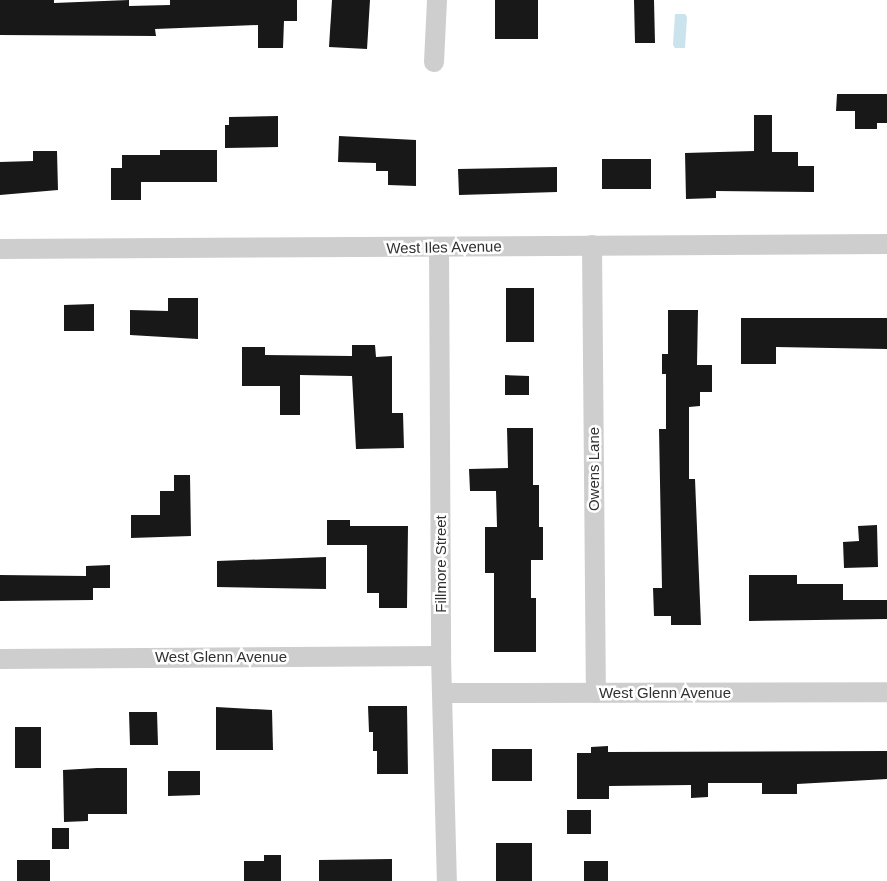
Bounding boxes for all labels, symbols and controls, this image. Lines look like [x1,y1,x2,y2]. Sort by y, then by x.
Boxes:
street label: West Iles Avenue [386,237,502,257]
street label: Owens Lane [585,427,603,511]
street label: Fillmore Street [432,515,450,613]
street label: West Glenn Avenue [155,648,287,666]
street label: West Glenn Avenue [599,684,731,702]

